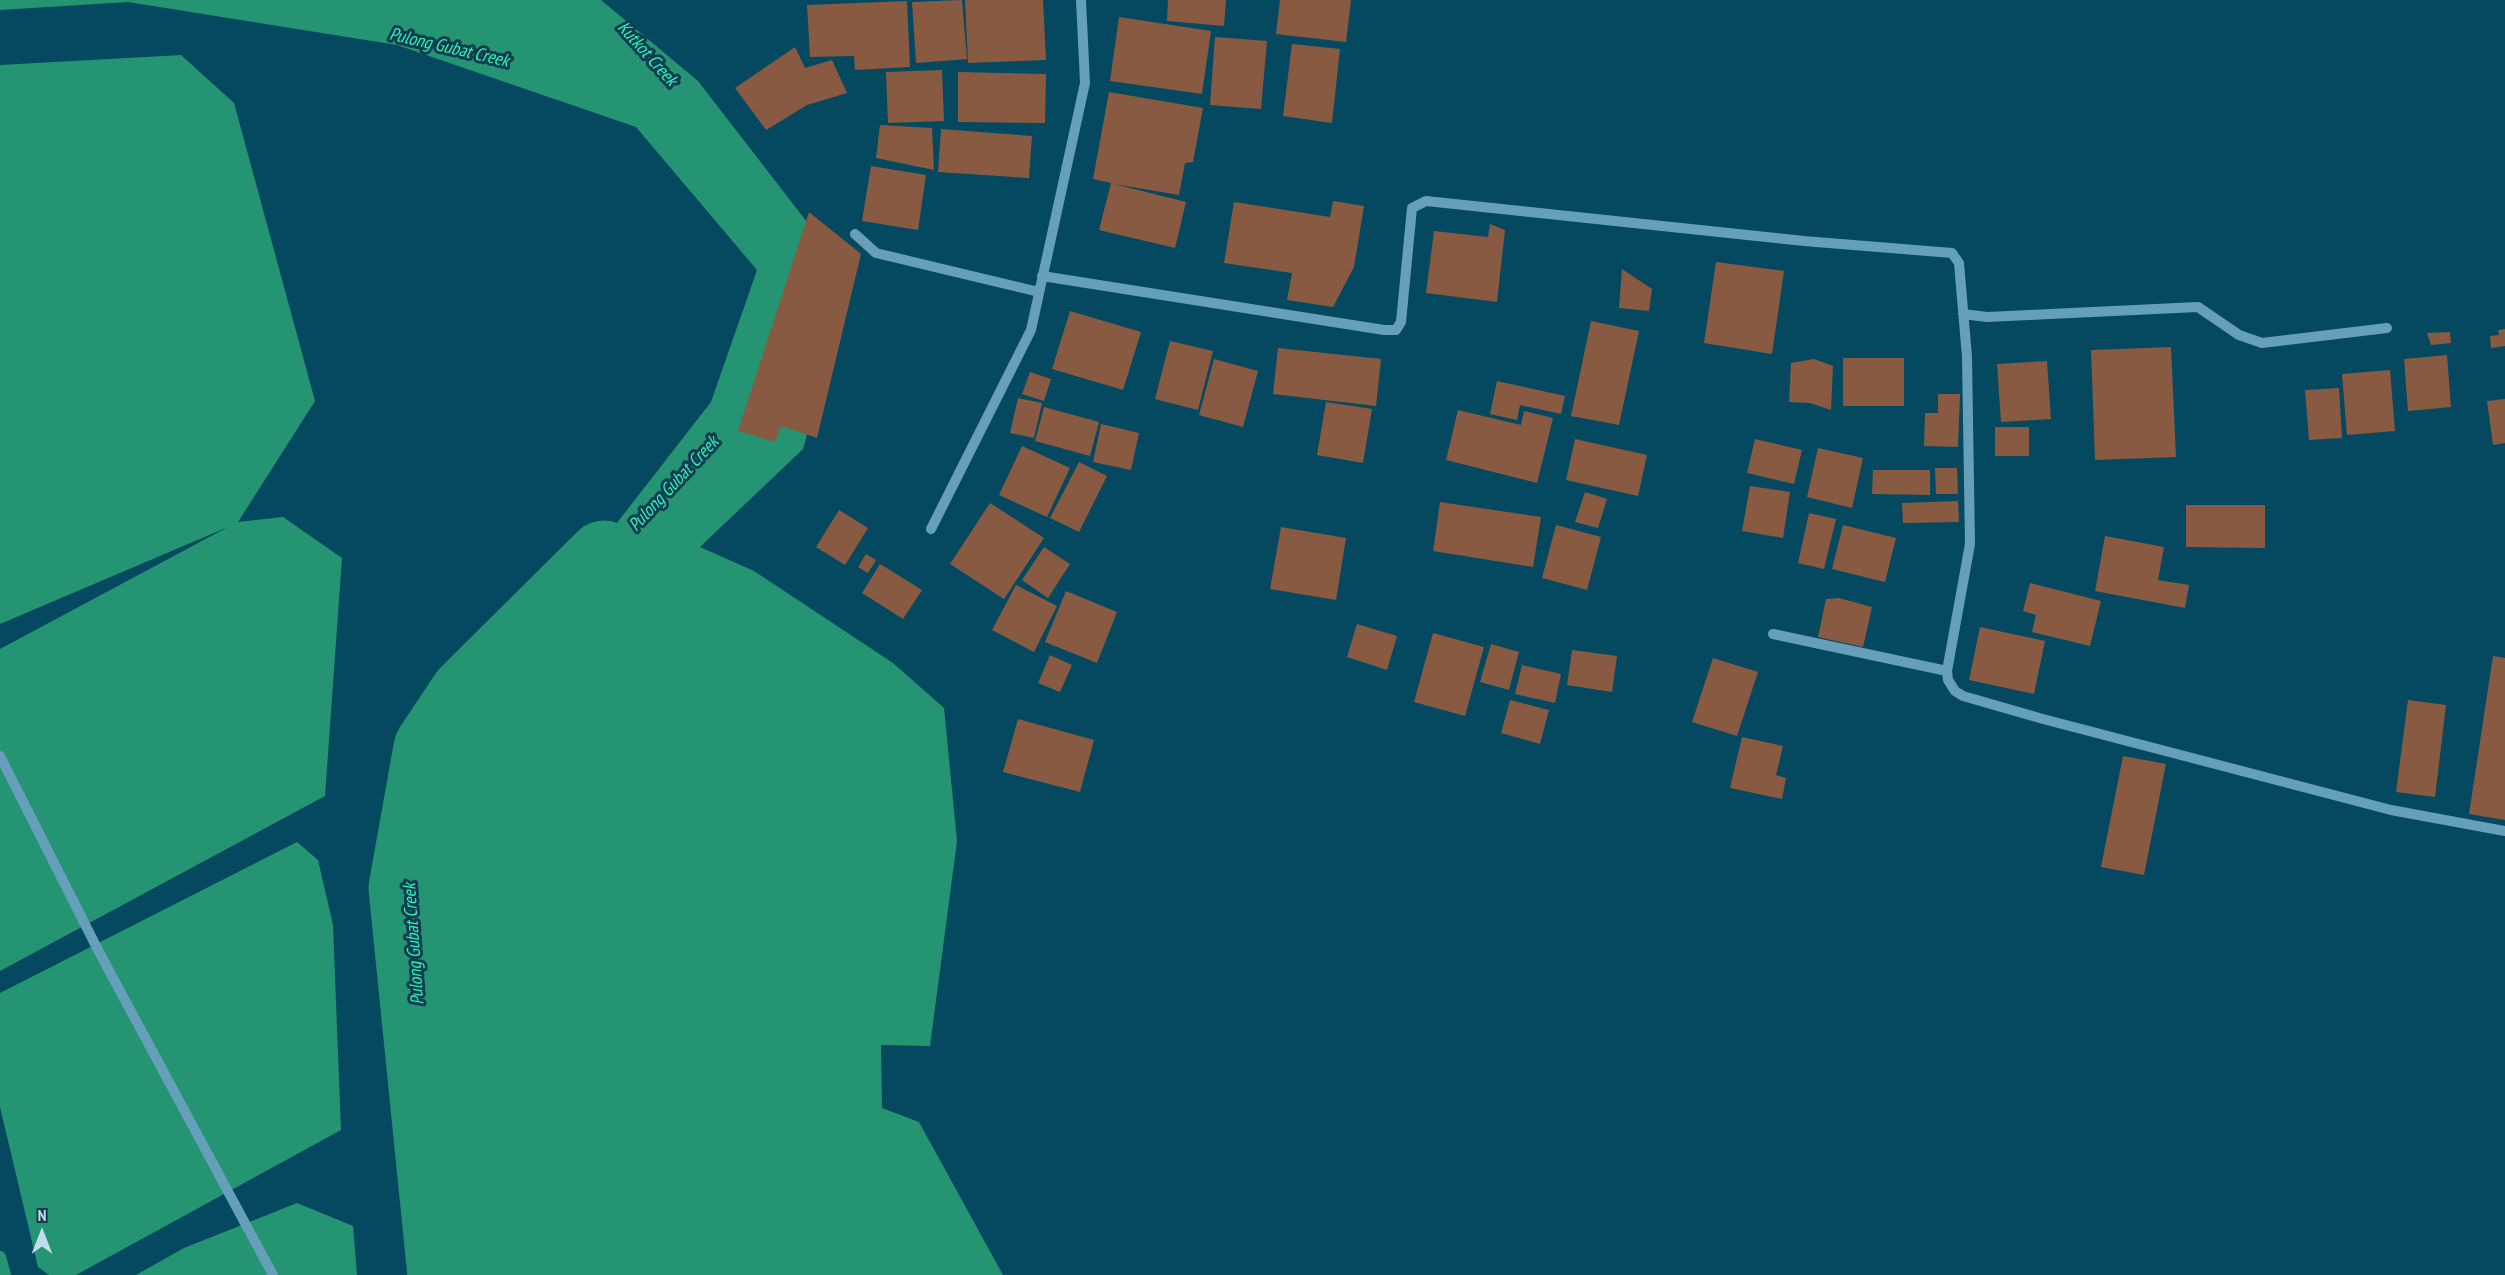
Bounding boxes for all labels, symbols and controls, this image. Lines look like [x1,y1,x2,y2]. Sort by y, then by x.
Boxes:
water label: Kutkot Creek [612,17,682,91]
water label: Pulong Gubat Creek [387,24,511,72]
water label: Pulong Gubat Creek [624,432,724,536]
water label: Pulong Gubat Creek [399,882,429,1006]
north arrow [12,1203,72,1263]
text: N [38,1205,46,1225]

